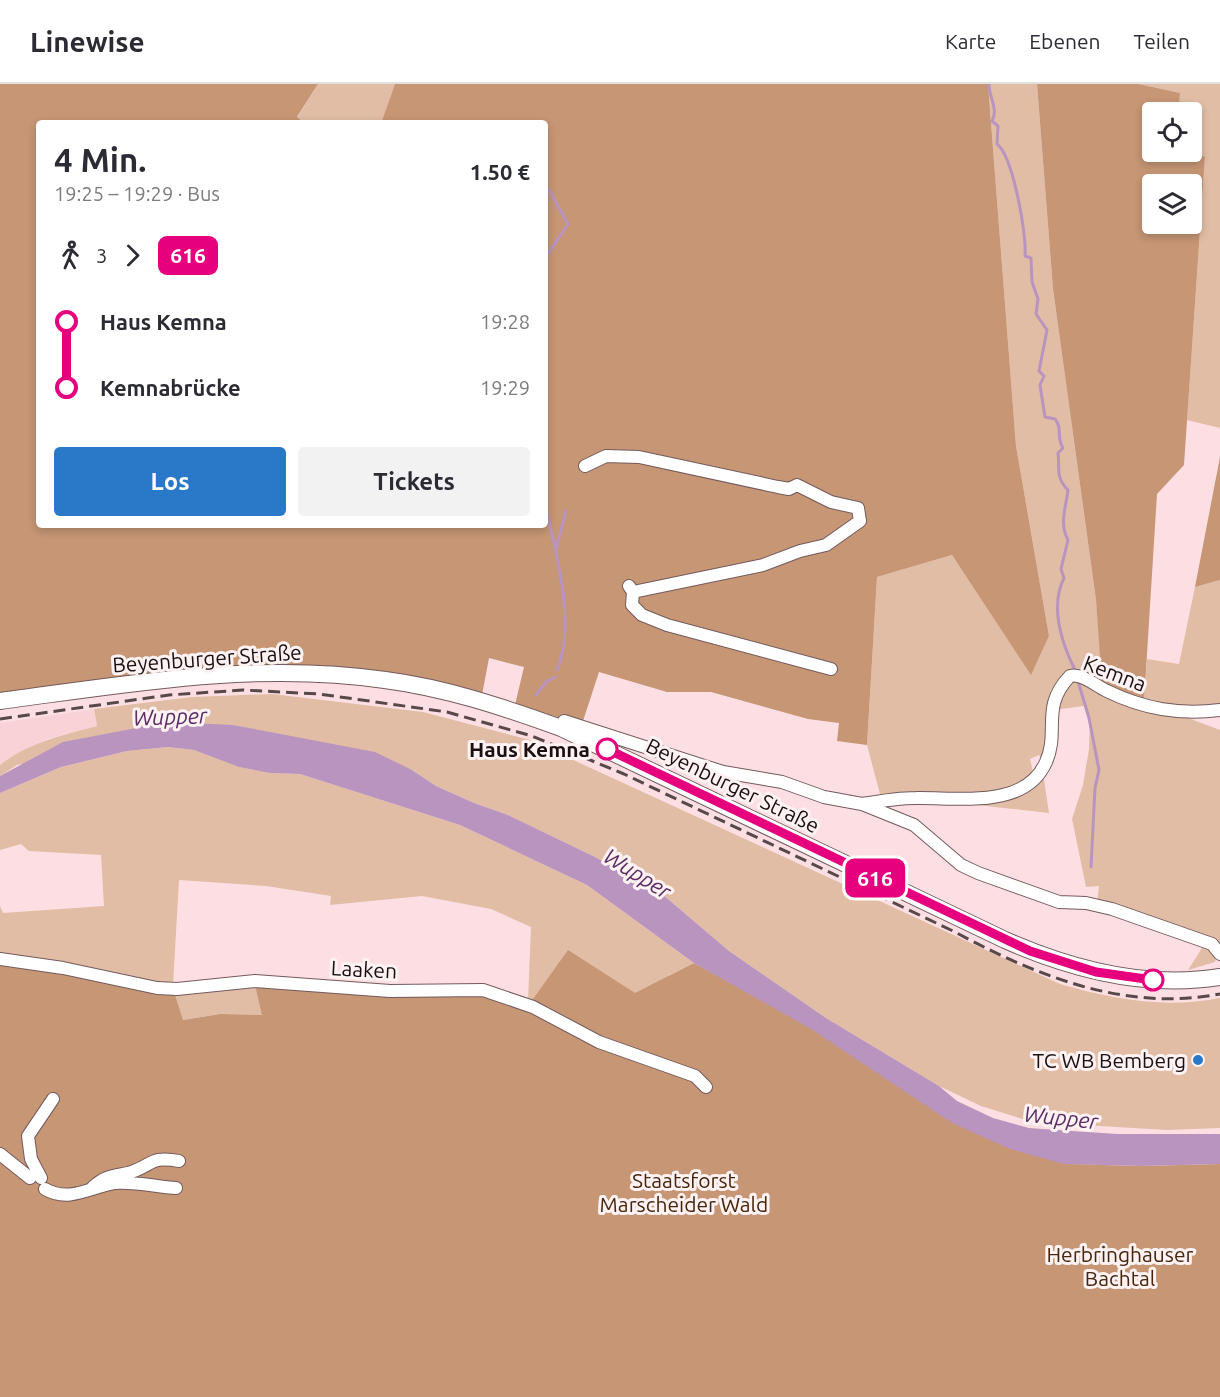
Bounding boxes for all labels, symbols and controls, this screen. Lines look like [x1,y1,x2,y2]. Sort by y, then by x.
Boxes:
text: Linewise [30,26,145,57]
text: Karte [945,29,996,53]
text: Ebenen [1029,29,1101,53]
text: Teilen [1134,29,1190,53]
map controls [1142,102,1202,234]
button: locate [1142,102,1202,162]
text: 4 Min. [54,141,146,178]
text: 1.50 € [470,159,530,184]
button: layers [1142,174,1202,234]
text: 19:25 – 19:29 · Bus [54,182,220,205]
icon: walk [54,239,87,272]
icon: forward [116,239,149,272]
text: 616 [170,243,206,267]
text: 3 [96,244,107,267]
text: Haus Kemna [100,309,227,334]
text: 19:28 [480,310,530,333]
text: Kemnabrücke [100,375,241,400]
text: 19:29 [480,376,530,399]
button: Los [54,447,286,516]
button: Tickets [298,447,530,516]
street label: Beyenburger Straße [112,639,302,677]
street label: Kemna [1080,650,1150,696]
water label: Wupper [132,702,208,730]
street label: Beyenburger Straße [643,733,823,837]
place label: Haus Kemna [469,737,590,761]
marker: Haus Kemna [596,738,618,760]
water label: Wupper [600,843,677,904]
line badge: 616 [840,858,910,898]
text: 616 [857,866,893,890]
street label: Laaken [330,955,398,983]
unlabelled marker [1142,969,1164,991]
place label: TC WB Bemberg [1033,1048,1186,1072]
marker: TC WB Bemberg [1191,1053,1205,1067]
water label: Wupper [1023,1101,1100,1133]
park label: Staatsforst Marscheider Wald [600,1168,768,1216]
park label: Herbringhauser Bachtal [1046,1242,1194,1290]

